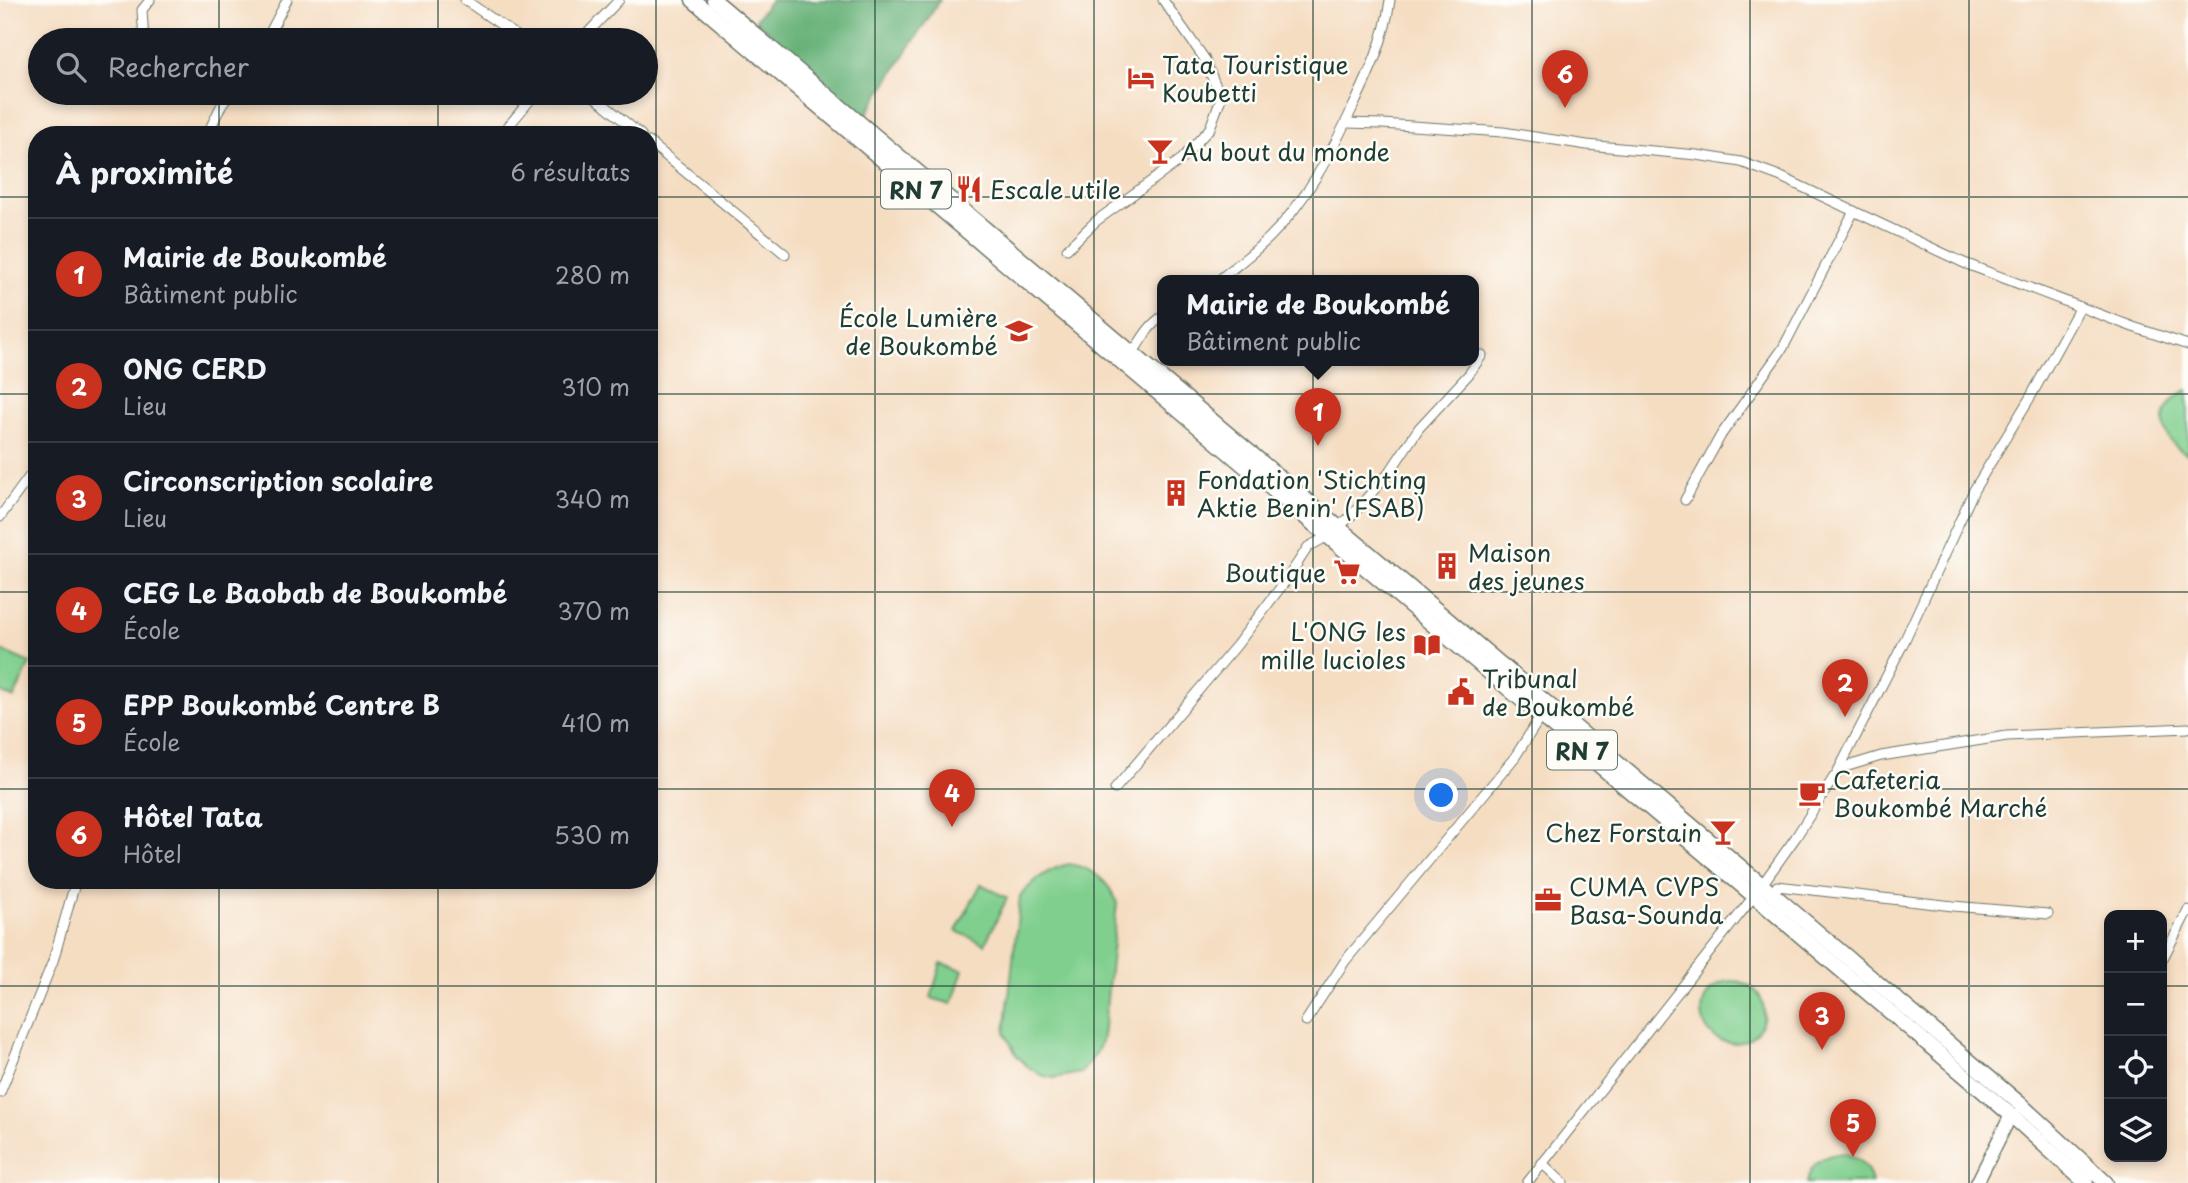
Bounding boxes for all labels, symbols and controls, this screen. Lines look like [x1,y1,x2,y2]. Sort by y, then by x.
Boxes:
search box [28,28,658,105]
place label: Tata Touristique Koubetti [1162,46,1349,110]
text: Rechercher [108,47,249,86]
icon: search [52,48,90,86]
pin: 6 [1542,50,1588,108]
hotel icon: Tata Touristique Koubetti [1126,63,1156,93]
place label: Au bout du monde [1181,133,1390,169]
bar icon: Au bout du monde [1145,136,1175,166]
text: À proximité [56,149,233,194]
text: 6 résultats [511,154,630,189]
road number: RN 7 [881,170,951,208]
place label: Escale utile [990,171,1122,207]
restaurant icon: Escale utile [954,174,984,204]
text: Mairie de Boukombé [123,237,387,276]
text: 1 [74,257,85,292]
text: 280 m [555,257,630,292]
popup [1157,275,1479,366]
text: Bâtiment public [123,276,298,311]
text: Mairie de Boukombé [1186,284,1450,323]
place label: École Lumière de Boukombé [839,299,998,363]
school or university icon: École Lumière de Boukombé [1004,316,1034,346]
text: Bâtiment public [1186,323,1361,358]
text: ONG CERD [123,349,267,388]
text: 2 [71,369,87,404]
text: 310 m [561,369,630,404]
text: Lieu [123,388,167,423]
pin: 1 [1295,388,1341,446]
text: Circonscription scolaire [123,461,433,500]
place label: Fondation 'Stichting Aktie Benin' (FSAB) [1197,461,1427,525]
building icon: Fondation 'Stichting Aktie Benin' (FSAB) [1161,478,1191,508]
text: 3 [71,481,87,516]
text: 340 m [555,481,630,516]
text: Lieu [123,500,167,535]
place label: Maison des jeunes [1468,534,1585,598]
building icon: Maison des jeunes [1432,551,1462,581]
place label: Boutique [1224,554,1326,590]
supermarket icon: Boutique [1332,557,1362,587]
text: CEG Le Baobab de Boukombé [123,573,507,612]
text: 4 [71,593,87,628]
text: 370 m [557,593,630,628]
text: École [123,612,180,647]
place label: L'ONG les mille lucioles [1260,613,1406,677]
library icon: L'ONG les mille lucioles [1412,630,1442,660]
pin: 2 [1822,659,1868,717]
place label: Tribunal de Boukombé [1482,660,1635,724]
public building icon: Tribunal de Boukombé [1446,677,1476,707]
text: EPP Boukombé Centre B [123,685,440,724]
text: 5 [72,705,86,740]
text: 410 m [561,705,630,740]
text: École [123,724,180,759]
road number: RN 7 [1547,730,1617,770]
place label: Cafeteria Boukombé Marché [1833,761,2047,825]
pin: 4 [929,769,975,827]
your location [1424,778,1458,812]
cafe icon: Cafeteria Boukombé Marché [1797,778,1827,808]
text: Hôtel Tata [123,797,263,836]
place label: Chez Forstain [1545,814,1702,850]
text: 6 [71,817,87,852]
text: 530 m [554,817,630,852]
bar icon: Chez Forstain [1708,817,1738,847]
text: Hôtel [123,836,182,871]
place label: CUMA CVPS Basa-Sounda [1569,868,1724,932]
office icon: CUMA CVPS Basa-Sounda [1533,885,1563,915]
map controls [2104,910,2167,1162]
button: + [2104,910,2167,973]
button: − [2104,973,2167,1036]
pin: 3 [1799,992,1845,1050]
button: locate [2104,1036,2167,1099]
pin: 5 [1830,1099,1876,1157]
button: layers [2104,1099,2167,1162]

